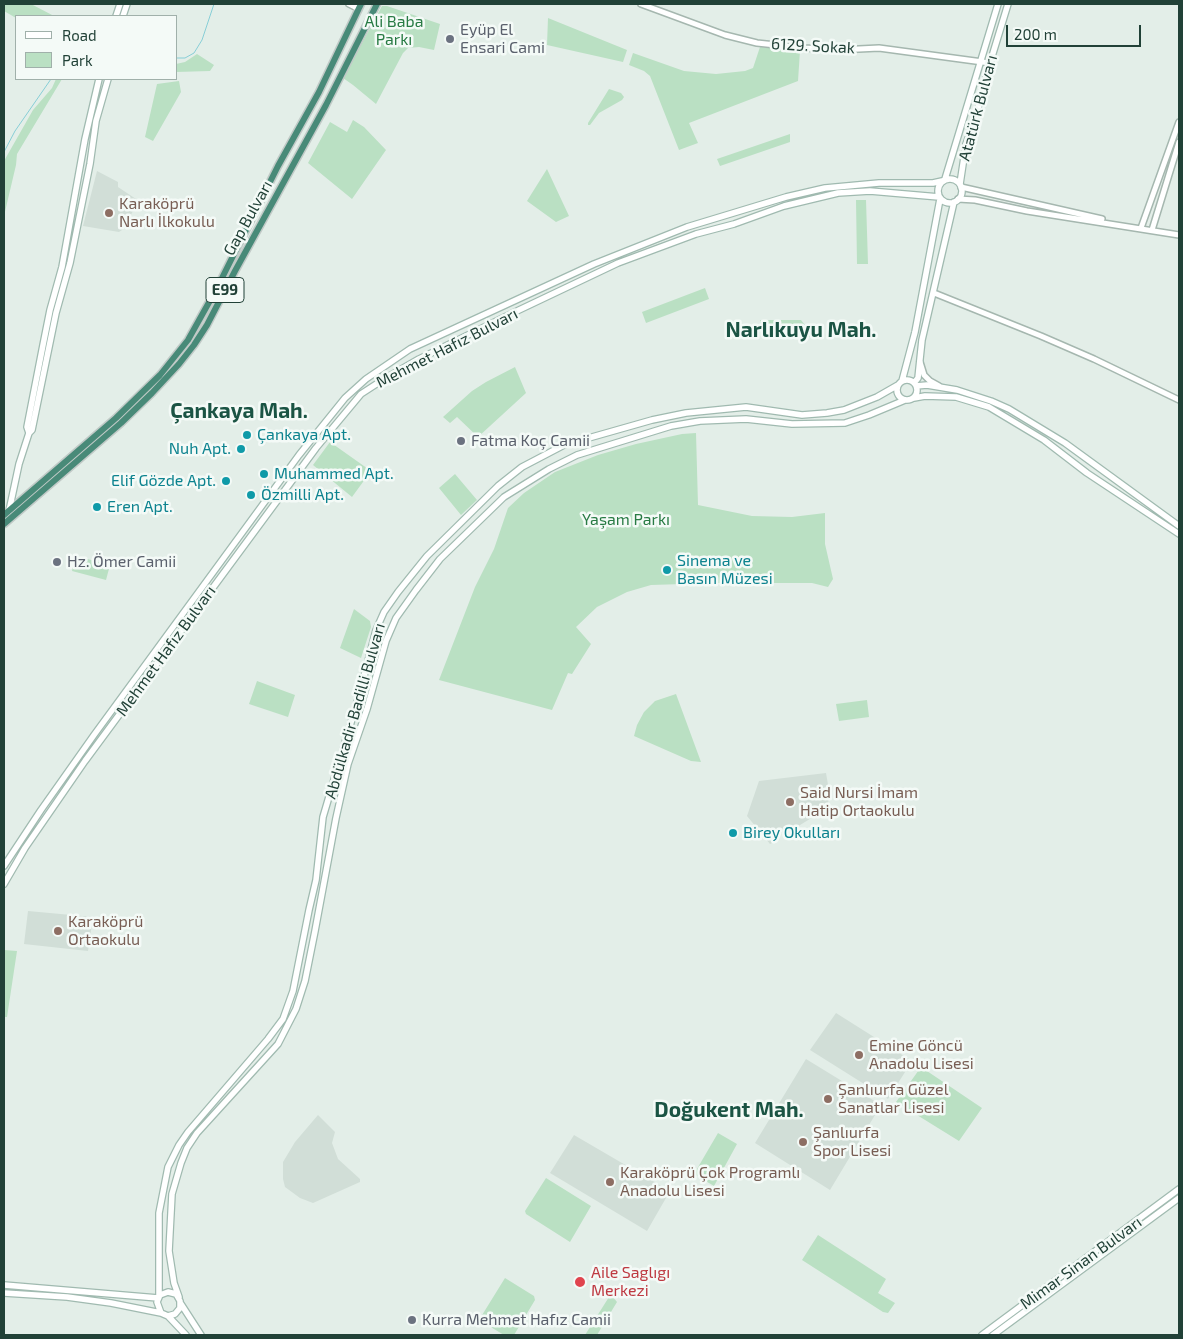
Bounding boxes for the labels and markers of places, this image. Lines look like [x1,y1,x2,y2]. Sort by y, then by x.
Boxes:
place label: Eyüp El Ensari Cami [460,20,545,58]
marker: Eyüp El Ensari Cami [444,33,456,45]
place label: Karaköprü Narlı İlkokulu [119,194,215,232]
marker: Karaköprü Narlı İlkokulu [103,207,115,219]
place label: Çankaya Apt. [257,425,351,445]
marker: Çankaya Apt. [241,429,253,441]
place label: Fatma Koç Camii [471,431,590,451]
marker: Fatma Koç Camii [455,435,467,447]
place label: Nuh Apt. [169,439,231,459]
marker: Nuh Apt. [235,443,247,455]
place label: Muhammed Apt. [274,464,394,484]
marker: Muhammed Apt. [258,468,270,480]
place label: Elif Gözde Apt. [111,471,216,491]
marker: Elif Gözde Apt. [220,475,232,487]
place label: Özmilli Apt. [261,485,344,505]
marker: Özmilli Apt. [245,489,257,501]
place label: Eren Apt. [107,497,173,517]
marker: Eren Apt. [91,501,103,513]
place label: Sinema ve Basın Müzesi [677,551,773,589]
place label: Hz. Ömer Camii [67,552,176,572]
marker: Hz. Ömer Camii [51,556,63,568]
marker: Sinema ve Basın Müzesi [661,564,673,576]
place label: Said Nursi İmam Hatip Ortaokulu [800,783,918,821]
marker: Said Nursi İmam Hatip Ortaokulu [784,796,796,808]
place label: Birey Okulları [743,823,840,843]
marker: Birey Okulları [727,827,739,839]
place label: Karaköprü Ortaokulu [68,912,143,950]
marker: Karaköprü Ortaokulu [52,925,64,937]
place label: Emine Göncü Anadolu Lisesi [869,1036,974,1074]
marker: Emine Göncü Anadolu Lisesi [853,1049,865,1061]
place label: Şanlıurfa Güzel Sanatlar Lisesi [838,1080,948,1118]
marker: Şanlıurfa Güzel Sanatlar Lisesi [822,1093,834,1105]
place label: Şanlıurfa Spor Lisesi [813,1123,891,1161]
marker: Şanlıurfa Spor Lisesi [797,1136,809,1148]
place label: Karaköprü Çok Programlı Anadolu Lisesi [620,1163,800,1201]
marker: Karaköprü Çok Programlı Anadolu Lisesi [604,1176,616,1188]
place label: Aile Saglıgı Merkezi [591,1263,670,1301]
marker: Aile Saglıgı Merkezi [573,1275,587,1289]
place label: Kurra Mehmet Hafız Camii [422,1310,611,1330]
marker: Kurra Mehmet Hafız Camii [406,1314,418,1326]

